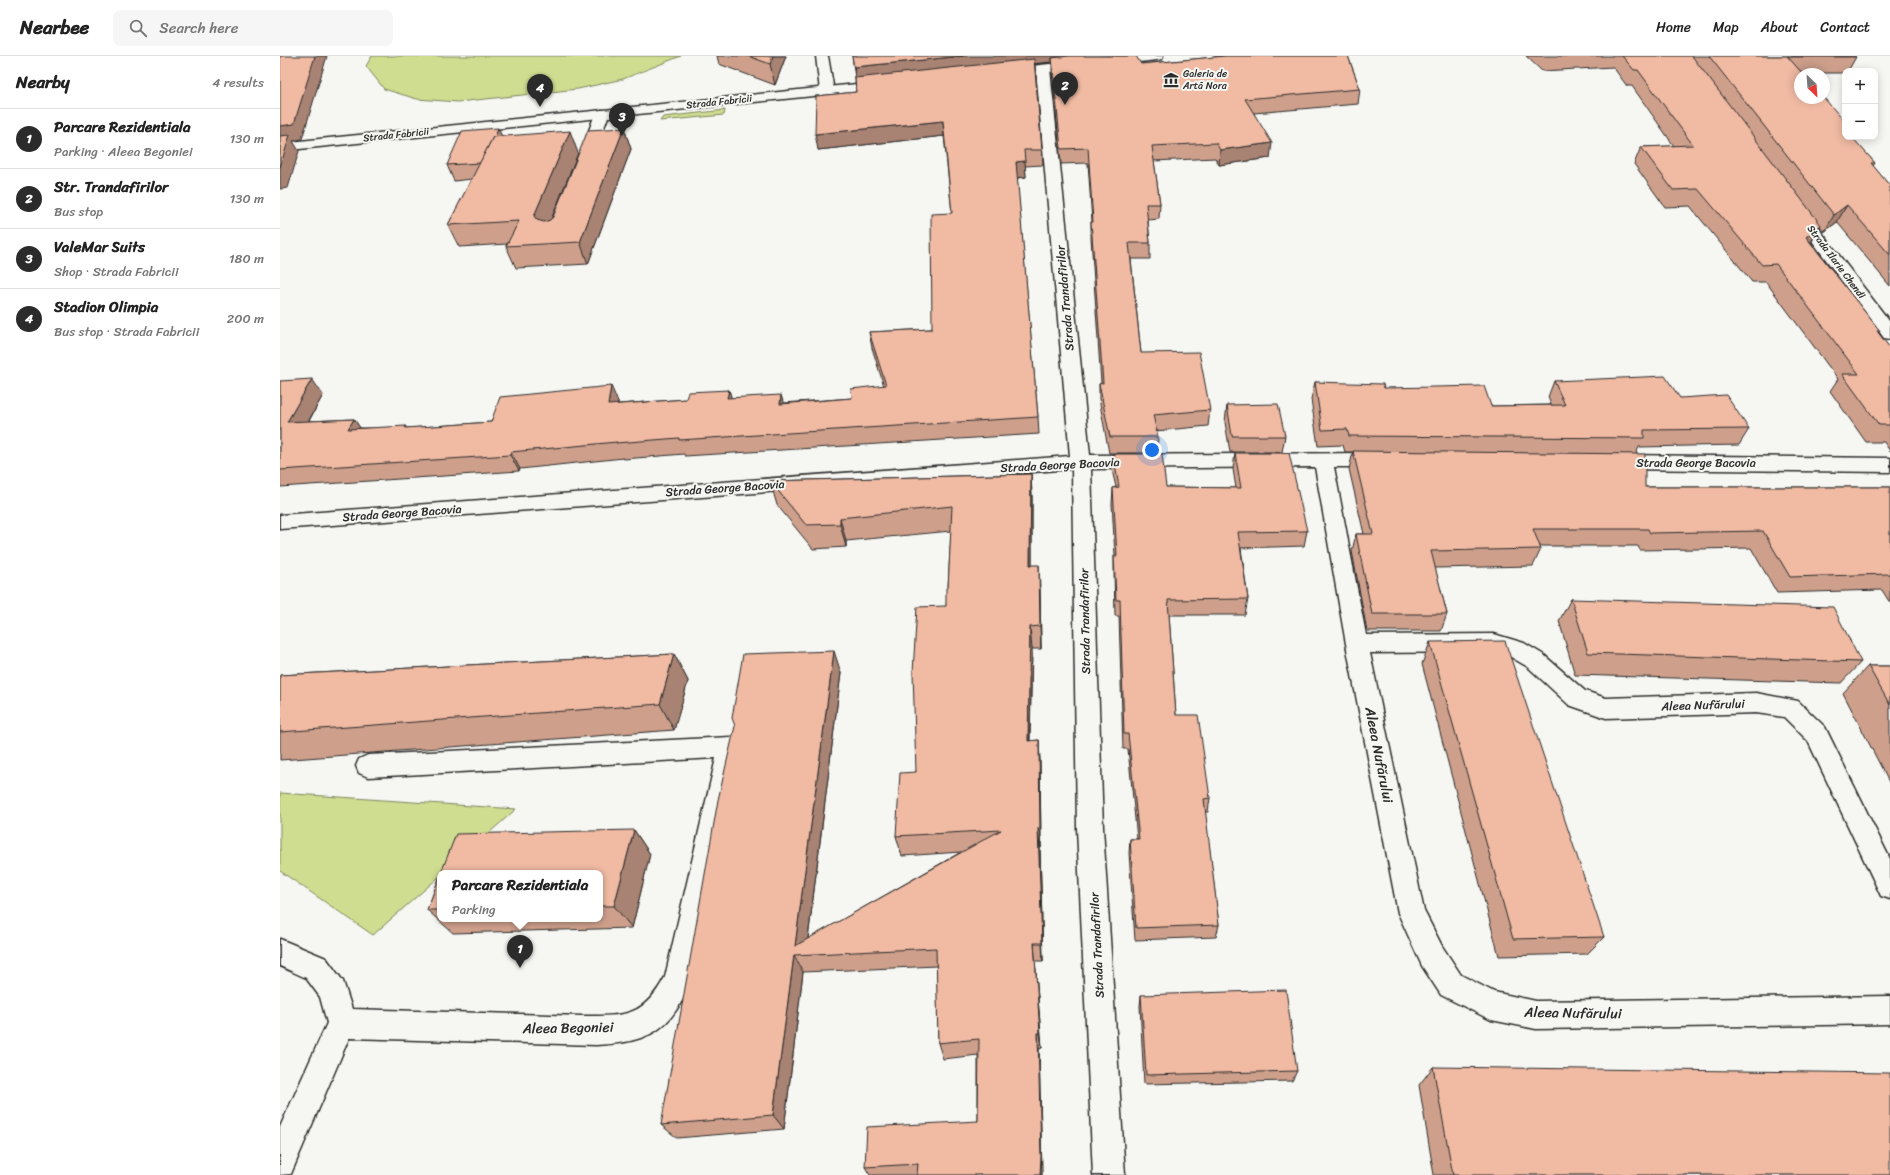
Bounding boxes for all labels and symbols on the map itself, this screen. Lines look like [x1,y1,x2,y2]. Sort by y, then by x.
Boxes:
place label: Galeria de Artă Nora [1182,65,1228,95]
north arrow [1794,68,1830,104]
museum icon: Galeria de Artă Nora [1162,71,1180,89]
pin: 2 [1052,72,1078,105]
pin: 4 [527,74,553,107]
street label: Strada Fabricii [685,90,753,114]
pin: 3 [609,103,635,136]
street label: Strada Fabricii [362,123,430,147]
street label: Strada Ilarie Chendi [1802,221,1871,304]
street label: Strada Trandafirilor [1049,243,1081,352]
your location [1142,440,1162,460]
street label: Strada George Bacovia [1000,451,1120,479]
street label: Strada George Bacovia [1636,452,1756,474]
street label: Strada George Bacovia [665,473,785,503]
street label: Strada George Bacovia [342,498,462,528]
street label: Strada Trandafirilor [1073,567,1097,674]
street label: Aleea Nufărului [1660,693,1746,717]
street label: Aleea Nufărului [1357,704,1401,806]
street label: Strada Trandafirilor [1083,890,1111,998]
pin: 1 [507,935,533,968]
street label: Aleea Nufărului [1523,1000,1623,1026]
street label: Aleea Begoniei [521,1015,615,1041]

